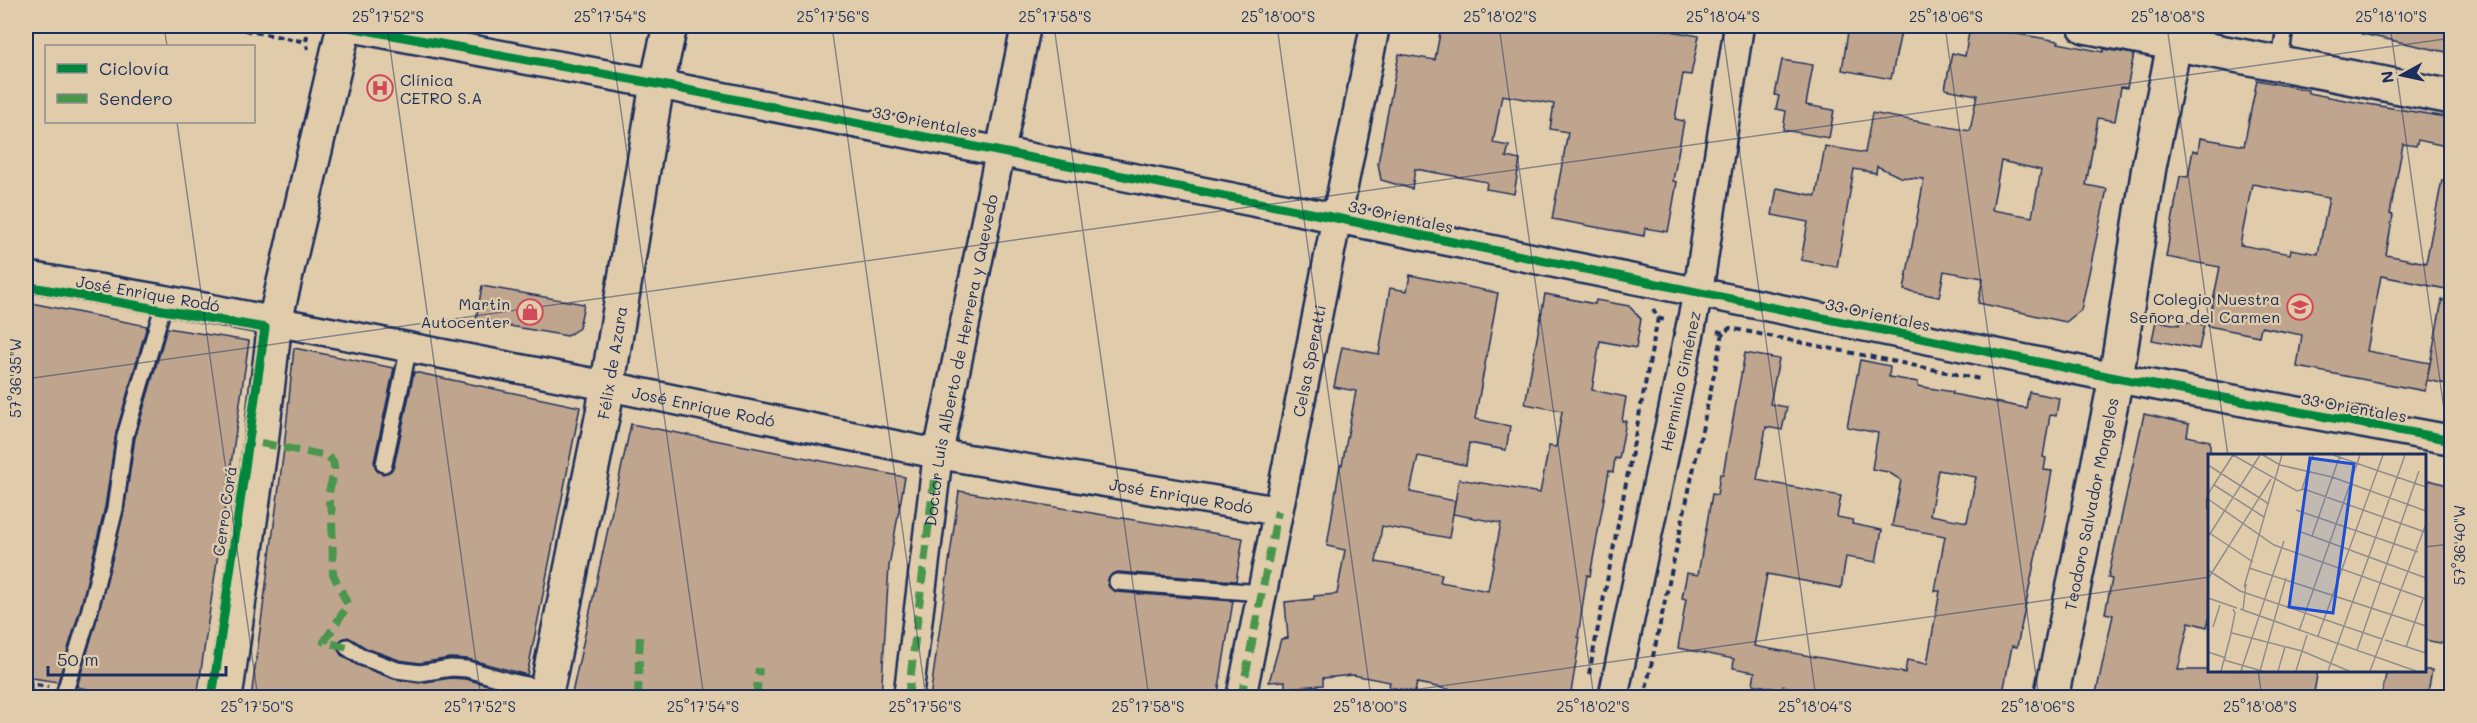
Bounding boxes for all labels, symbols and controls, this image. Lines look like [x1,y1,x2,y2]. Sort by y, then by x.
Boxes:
text: 25°17'52"S [352,6,424,26]
text: 25°17'54"S [574,6,646,26]
text: 25°17'56"S [797,6,869,26]
text: 25°17'58"S [1019,6,1091,26]
text: 25°18'00"S [1241,6,1315,26]
text: 25°18'02"S [1463,6,1537,26]
text: 25°18'04"S [1686,6,1760,26]
text: 25°18'06"S [1909,6,1983,26]
text: 25°18'08"S [2131,6,2205,26]
text: 25°18'10"S [2355,6,2427,26]
legend [45,45,255,123]
north arrow [2372,45,2432,105]
text: Ciclovía [99,56,170,80]
place label: Clínica CETRO S.A [400,69,482,108]
text: N [2375,70,2398,85]
hospital icon: Clínica CETRO S.A [365,73,395,103]
text: Sendero [99,86,173,110]
street label: 33 Orientales [871,100,979,142]
street label: Doctor Luis Alberto de Herrera y Quevedo [919,192,1002,528]
street label: 33 Orientales [1347,195,1455,237]
street label: José Enrique Rodó [75,270,221,316]
place label: Colegio Nuestra Señora del Carmen [2129,288,2280,327]
school or university icon: Colegio Nuestra Señora del Carmen [2285,292,2315,322]
place label: Martin Autocenter [420,293,510,332]
street label: 33 Orientales [1824,293,1932,335]
shop icon: Martin Autocenter [515,297,545,327]
street label: Celsa Speratti [1287,303,1330,419]
street label: Félix de Azara [592,304,631,421]
street label: Herminio Giménez [1655,309,1704,453]
text: 57°36'35"W [5,338,25,418]
street label: José Enrique Rodó [630,381,777,431]
street label: 33 Orientales [2300,387,2408,427]
street label: Teodoro Salvador Mongelos [2059,396,2122,612]
inset map [2208,454,2426,672]
street label: Cerro Corá [207,464,241,557]
street label: José Enrique Rodó [1108,472,1255,517]
text: 57°36'40"W [2449,505,2469,585]
scale bar [48,639,226,677]
text: 50 m [57,647,99,671]
text: 25°17'50"S [221,696,293,716]
text: 25°17'52"S [444,696,516,716]
text: 25°17'54"S [667,696,739,716]
text: 25°17'56"S [889,696,961,716]
text: 25°17'58"S [1112,696,1184,716]
text: 25°18'00"S [1333,696,1407,716]
text: 25°18'02"S [1556,696,1630,716]
text: 25°18'04"S [1778,696,1852,716]
text: 25°18'06"S [2001,696,2075,716]
text: 25°18'08"S [2223,696,2297,716]

